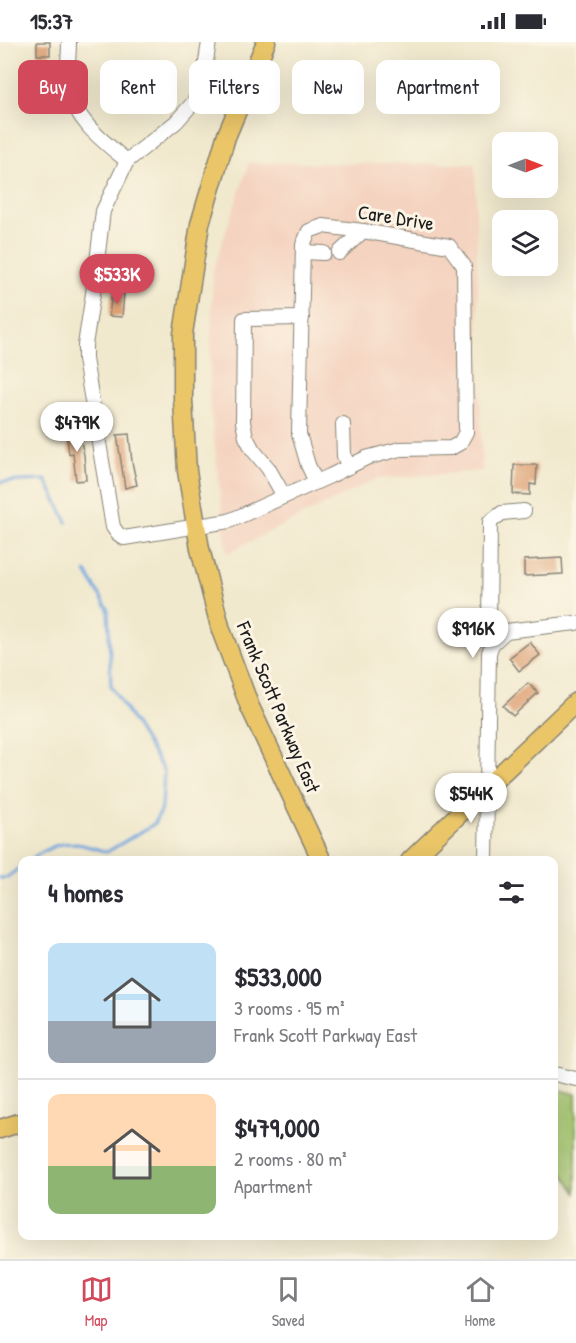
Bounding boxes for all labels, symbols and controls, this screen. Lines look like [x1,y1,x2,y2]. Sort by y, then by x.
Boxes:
text: 15:37 [30,6,73,36]
chip: Buy [18,60,88,114]
chip: Rent [100,60,177,114]
chip: Filters [189,60,280,114]
chip: New [292,60,364,114]
chip: Apartment [376,60,500,114]
north arrow [492,132,558,198]
map controls [492,132,558,276]
street label: Care Drive [356,198,436,236]
button: layers [492,210,558,276]
pin: $533K [75,254,159,305]
text: $533K [94,260,140,287]
pin: $479K [35,402,119,453]
text: $479K [54,408,100,435]
pin: $916K [431,608,515,659]
text: $916K [451,614,495,641]
street label: Frank Scott Parkway East [230,616,328,798]
pin: $544K [429,773,513,824]
text: $544K [449,779,493,806]
text: 4 homes [48,875,123,910]
icon: filters [495,876,528,909]
text: $533,000 [234,959,322,994]
icon: home [96,967,168,1039]
text: 3 rooms · 95 m² [234,994,344,1021]
text: Frank Scott Parkway East [234,1021,417,1048]
text: $479,000 [234,1110,320,1145]
icon: home [96,1118,168,1190]
text: 2 rooms · 80 m² [234,1145,347,1172]
text: Apartment [234,1172,312,1199]
tab: Map [80,1273,113,1331]
tab: Saved [272,1273,305,1331]
tab: Home [464,1273,497,1331]

